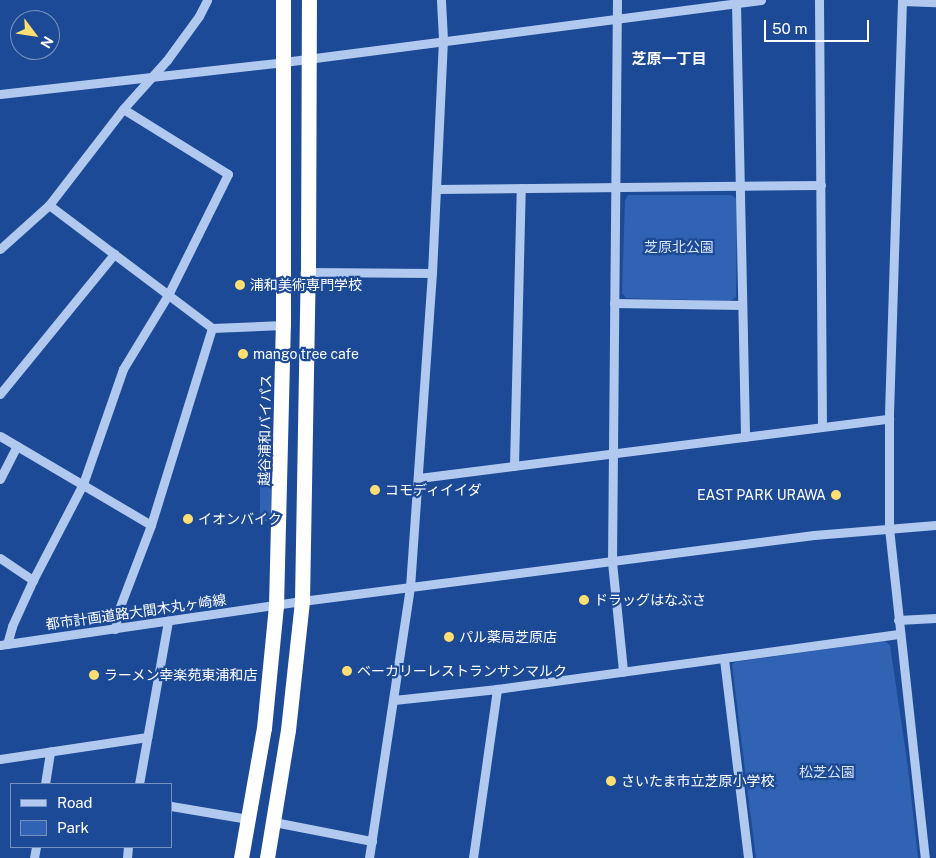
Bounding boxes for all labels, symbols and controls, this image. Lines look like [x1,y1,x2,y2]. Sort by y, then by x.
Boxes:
north arrow [10,10,60,60]
scale bar [766,10,871,42]
text: 50 m [772,20,807,37]
text: N [37,33,57,51]
district label: 芝原一丁目 [632,50,706,68]
park label: 芝原北公園 [644,239,714,255]
place label: 浦和美術専門学校 [250,277,362,293]
marker: 浦和美術専門学校 [234,279,246,291]
place label: mango tree cafe [253,346,359,362]
marker: mango tree cafe [237,348,249,360]
street label: 越谷浦和バイパス [256,374,274,486]
place label: コモディイイダ [385,482,483,498]
marker: コモディイイダ [369,484,381,496]
place label: EAST PARK URAWA [697,487,826,503]
marker: EAST PARK URAWA [830,489,842,501]
place label: イオンバイク [198,511,282,527]
marker: イオンバイク [182,513,194,525]
street label: 都市計画道路大間木丸ヶ崎線 [45,591,227,633]
place label: ドラッグはなぶさ [594,592,706,608]
marker: ドラッグはなぶさ [578,594,590,606]
place label: パル薬局芝原店 [459,629,557,645]
marker: パル薬局芝原店 [443,631,455,643]
place label: ベーカリーレストランサンマルク [357,663,567,679]
marker: ベーカリーレストランサンマルク [341,665,353,677]
place label: ラーメン幸楽苑東浦和店 [104,667,258,683]
marker: ラーメン幸楽苑東浦和店 [88,669,100,681]
park label: 松芝公園 [799,764,855,780]
place label: さいたま市立芝原小学校 [621,773,775,789]
marker: さいたま市立芝原小学校 [605,775,617,787]
legend [10,783,172,848]
text: Road [57,794,93,811]
text: Park [57,819,89,836]

